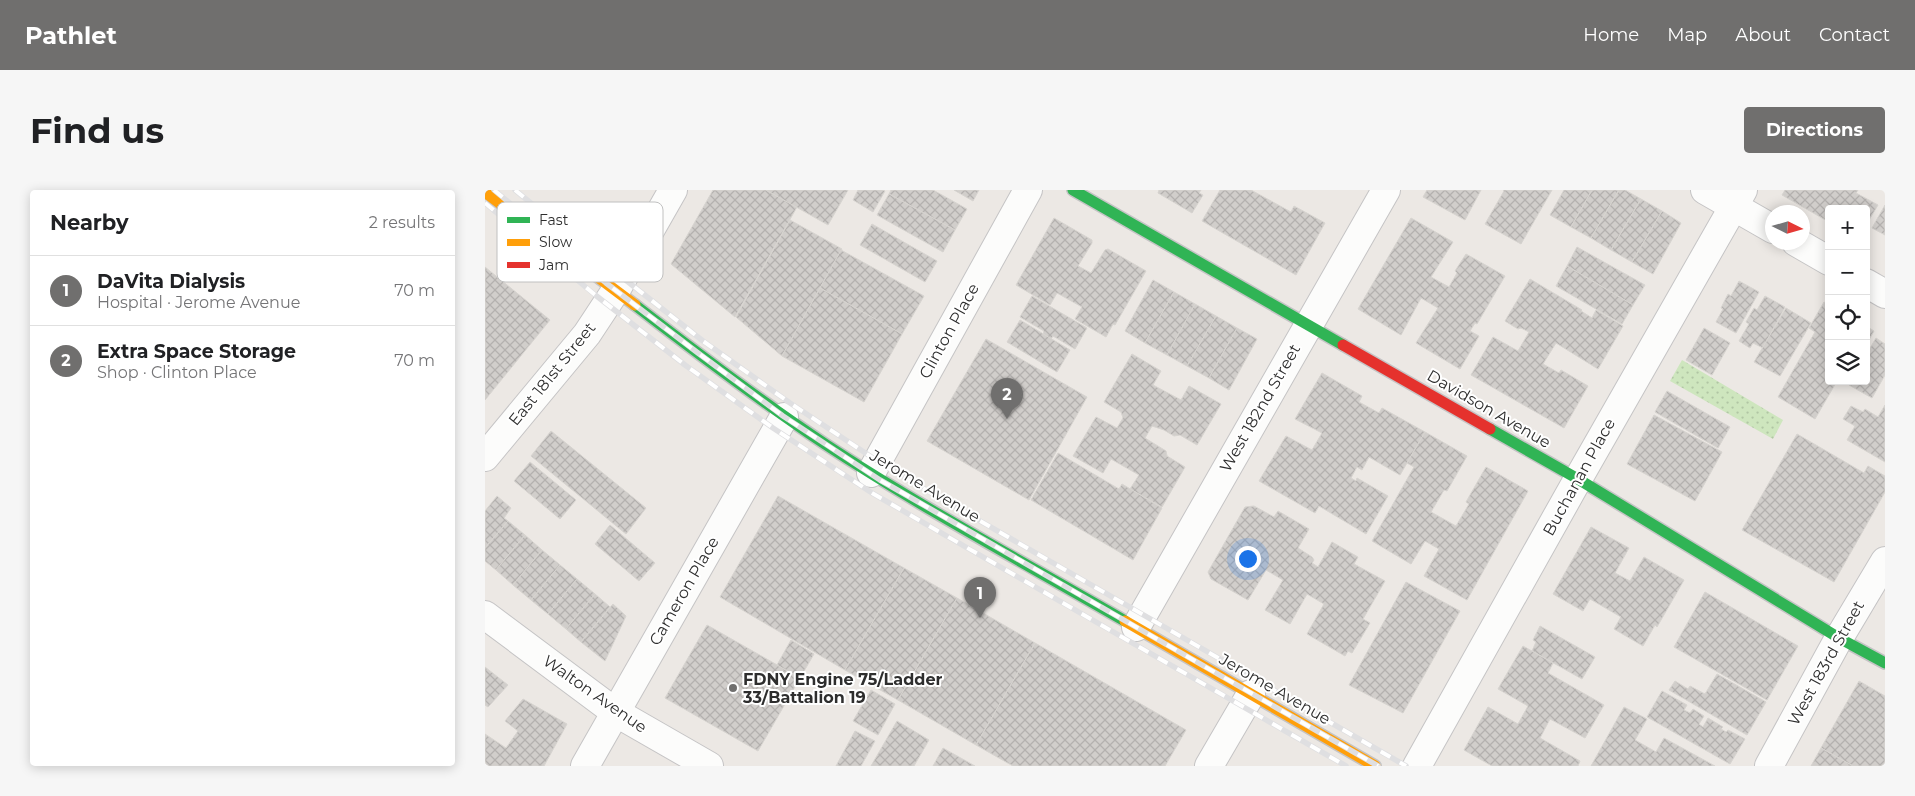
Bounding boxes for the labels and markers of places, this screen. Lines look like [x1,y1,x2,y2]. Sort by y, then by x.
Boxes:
pin: 2 [991,378,1023,419]
pin: 1 [964,577,996,618]
place label: FDNY Engine 75/Ladder 33/Battalion 19 [742,670,942,707]
marker: FDNY Engine 75/Ladder 33/Battalion 19 [727,682,739,694]

